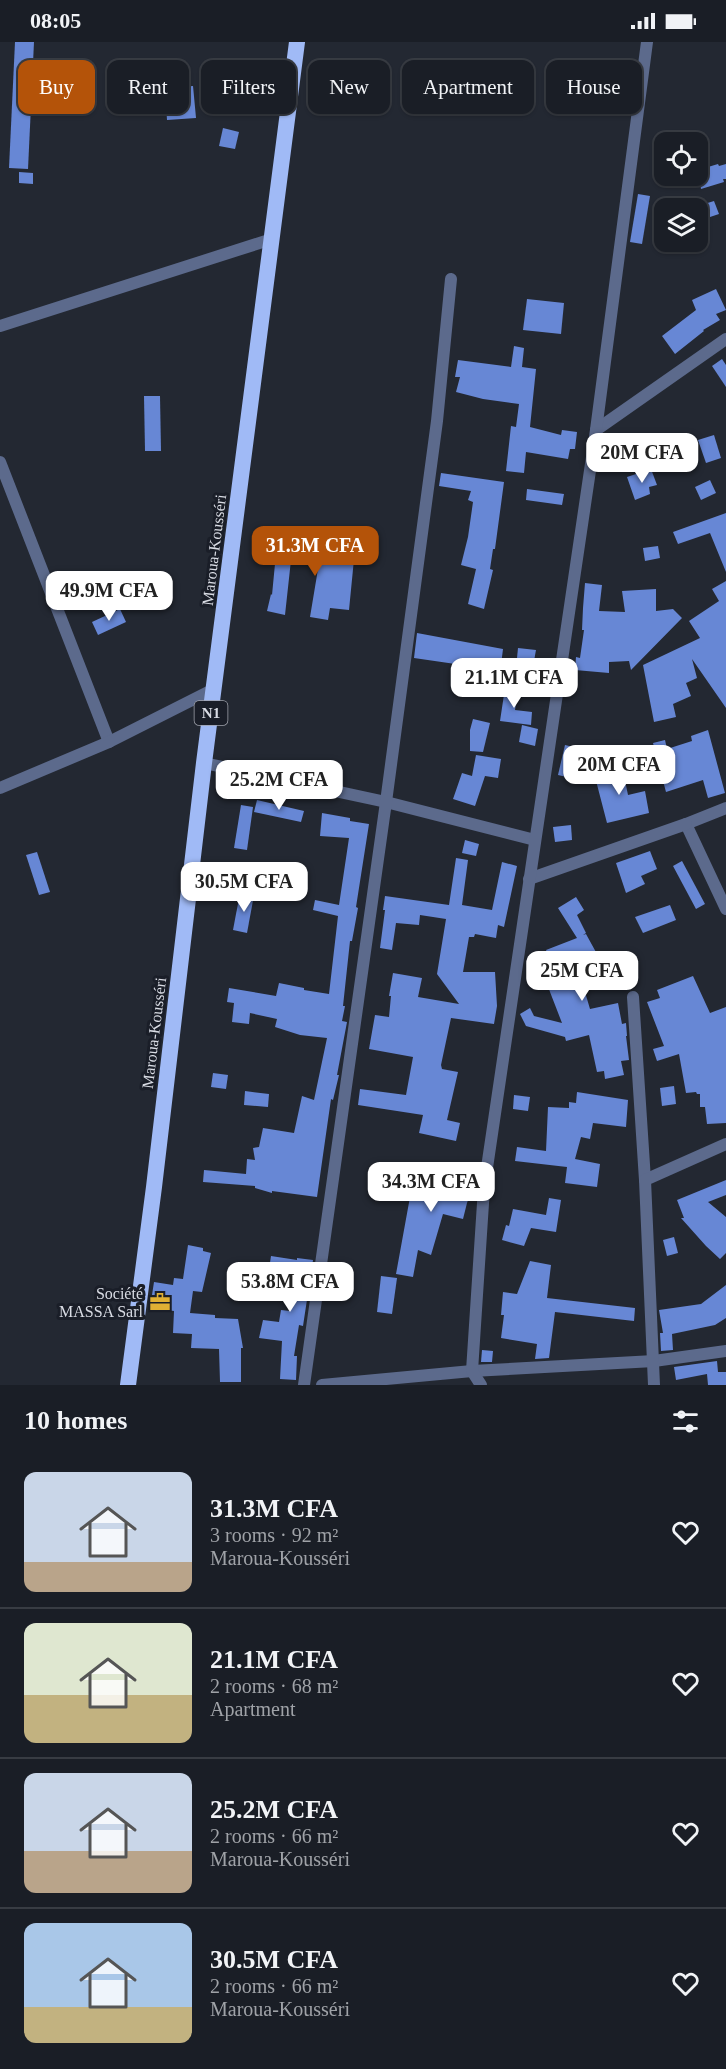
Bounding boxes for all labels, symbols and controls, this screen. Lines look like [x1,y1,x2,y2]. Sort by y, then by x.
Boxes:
text: 08:05 [30,8,81,33]
chip: Buy [18,60,95,114]
chip: Rent [107,60,189,114]
chip: Filters [201,60,296,114]
chip: New [308,60,390,114]
chip: Apartment [402,60,534,114]
chip: House [546,60,642,114]
map controls [654,132,708,252]
button: locate [654,132,708,186]
button: layers [654,198,708,252]
pin: 20M CFA [587,433,697,484]
text: 20M CFA [600,441,684,463]
street label: Maroua-Kousséri [199,493,229,607]
pin: 31.3M CFA [246,526,384,577]
text: 31.3M CFA [266,534,364,556]
pin: 49.9M CFA [40,571,178,622]
text: 49.9M CFA [60,579,158,601]
pin: 21.1M CFA [445,658,583,709]
text: 21.1M CFA [465,666,563,688]
road number: N1 [194,701,228,725]
pin: 20M CFA [564,745,674,796]
text: 20M CFA [577,753,661,775]
pin: 25.2M CFA [210,760,348,811]
text: 25.2M CFA [230,768,328,790]
pin: 30.5M CFA [175,862,313,913]
text: 30.5M CFA [195,870,293,892]
pin: 25M CFA [527,951,637,1002]
text: 25M CFA [540,959,624,981]
street label: Maroua-Kousséri [139,976,169,1090]
pin: 34.3M CFA [362,1162,500,1213]
text: 34.3M CFA [382,1170,480,1192]
pin: 53.8M CFA [221,1262,359,1313]
text: 53.8M CFA [241,1270,339,1292]
place label: Société MASSA Sarl [59,1285,144,1320]
office icon: Société MASSA Sarl [148,1290,172,1314]
icon: filters [669,1405,702,1438]
text: 10 homes [24,1406,127,1435]
text: 31.3M CFA [210,1494,338,1523]
icon: home [72,1496,144,1568]
icon: heart [669,1516,702,1549]
text: 3 rooms · 92 m² [210,1524,338,1546]
text: Maroua-Kousséri [210,1547,350,1569]
text: 21.1M CFA [210,1645,338,1674]
icon: home [72,1647,144,1719]
icon: heart [669,1667,702,1700]
text: 2 rooms · 68 m² [210,1675,338,1697]
text: Apartment [210,1698,296,1720]
text: 25.2M CFA [210,1795,338,1824]
icon: home [72,1797,144,1869]
icon: heart [669,1817,702,1850]
text: 2 rooms · 66 m² [210,1825,338,1847]
text: Maroua-Kousséri [210,1848,350,1870]
text: 30.5M CFA [210,1945,338,1974]
icon: home [72,1947,144,2019]
icon: heart [669,1967,702,2000]
text: 2 rooms · 66 m² [210,1975,338,1997]
text: Maroua-Kousséri [210,1998,350,2020]

